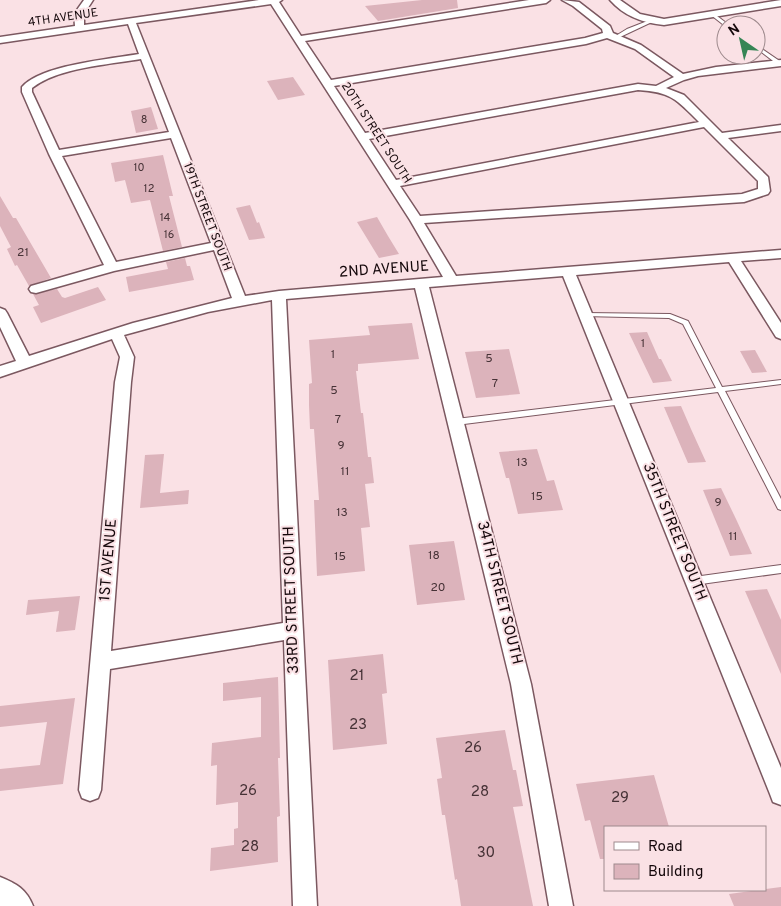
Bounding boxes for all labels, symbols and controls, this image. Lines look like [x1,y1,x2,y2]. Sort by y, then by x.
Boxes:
street label: 4TH AVENUE [27,5,99,31]
north arrow [716,15,766,65]
text: N [726,21,743,40]
street label: 20TH STREET SOUTH [337,79,415,187]
house number: 8 [141,113,147,127]
house number: 10 [133,161,145,175]
street label: 19TH STREET SOUTH [179,161,235,273]
house number: 12 [144,182,154,196]
house number: 14 [160,211,171,225]
house number: 16 [164,228,174,242]
house number: 21 [17,245,29,261]
street label: 2ND AVENUE [338,257,430,283]
house number: 1 [641,336,645,352]
house number: 1 [331,347,335,363]
house number: 5 [485,351,493,367]
house number: 7 [492,376,498,392]
house number: 5 [330,383,338,399]
house number: 7 [335,412,341,428]
house number: 9 [337,438,345,454]
house number: 13 [516,455,528,471]
street label: 35TH STREET SOUTH [638,460,710,604]
house number: 11 [341,464,349,480]
house number: 15 [531,489,543,505]
house number: 9 [714,495,722,511]
house number: 13 [336,505,348,521]
street label: 1ST AVENUE [96,518,122,602]
street label: 34TH STREET SOUTH [472,519,526,667]
street label: 33RD STREET SOUTH [280,526,304,674]
house number: 11 [729,529,737,545]
house number: 18 [428,548,440,564]
house number: 15 [334,549,346,565]
house number: 20 [430,580,446,596]
house number: 21 [350,667,364,686]
house number: 23 [349,716,367,735]
house number: 26 [464,739,482,758]
house number: 26 [239,782,257,801]
house number: 28 [471,783,489,802]
house number: 29 [611,789,629,808]
legend [604,826,766,891]
house number: 28 [241,838,259,857]
text: Road [648,838,683,857]
house number: 30 [477,844,495,863]
text: Building [648,863,703,882]

